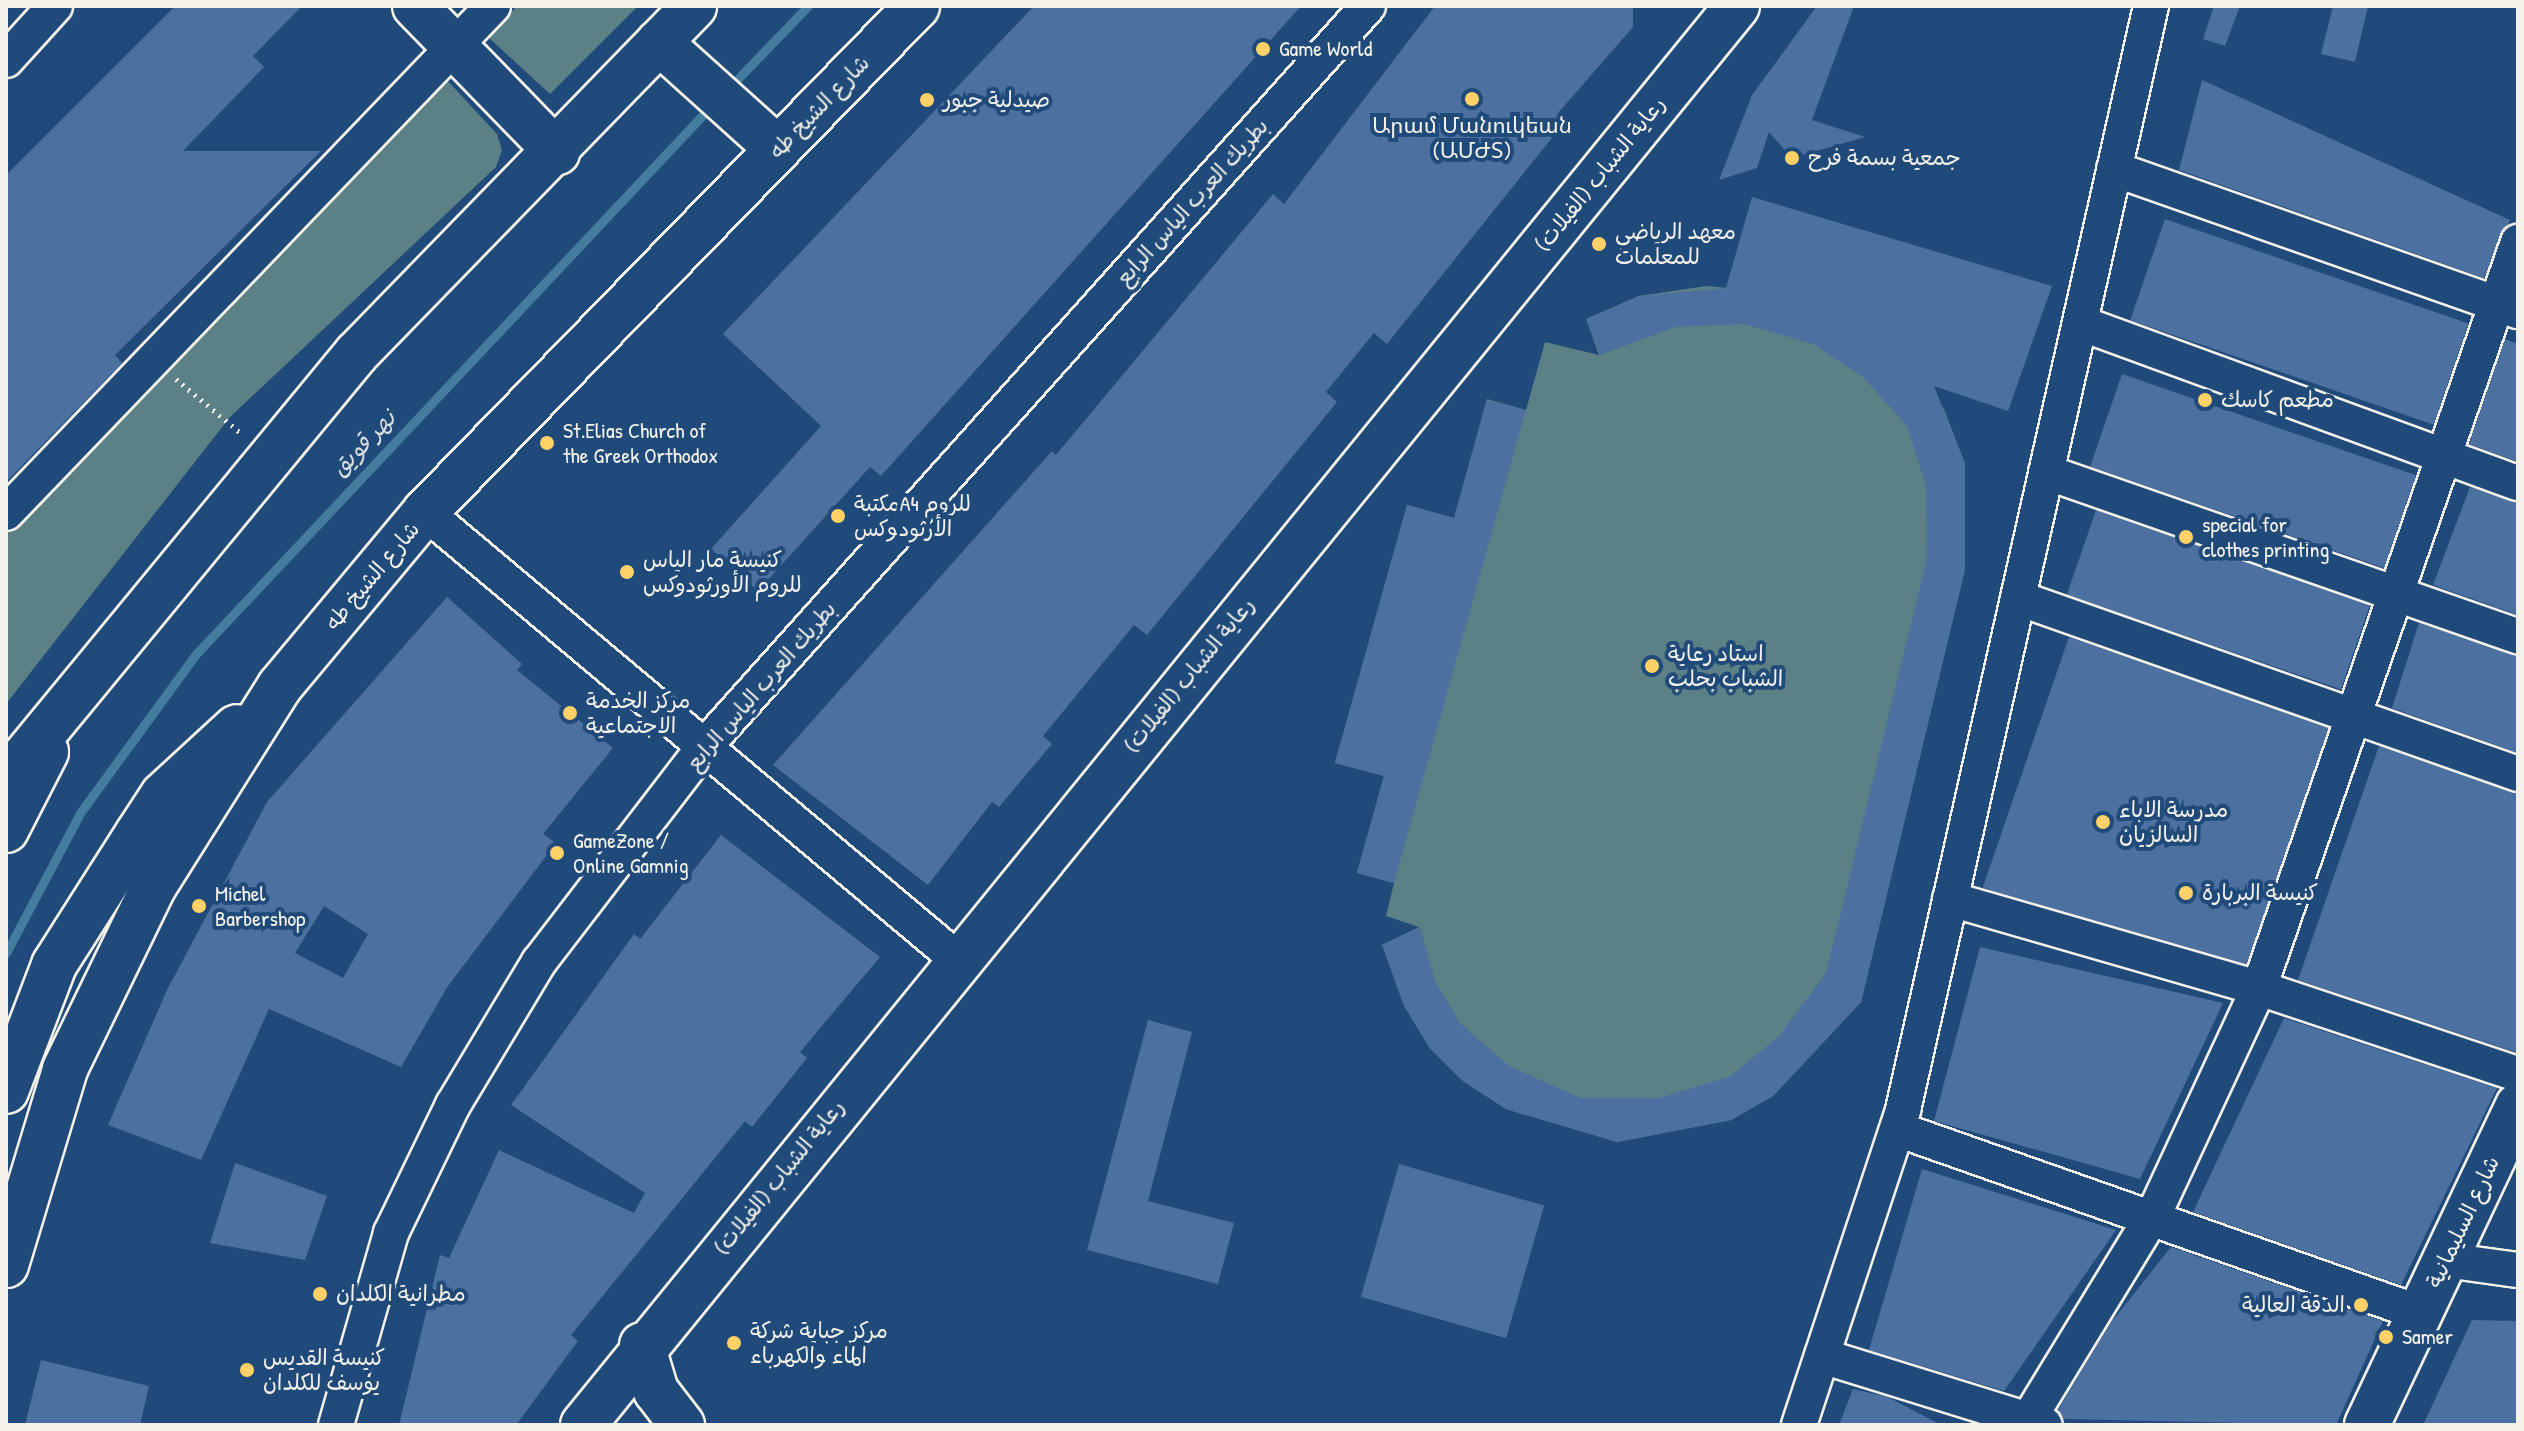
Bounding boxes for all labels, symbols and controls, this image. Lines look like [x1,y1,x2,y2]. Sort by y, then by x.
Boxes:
place label: Game World [1279,36,1372,62]
marker: Game World [1254,40,1272,58]
street label: شارع الشيخ طه [763,50,875,164]
place label: صيدلية جبور [943,87,1050,113]
marker: Արամ Մանուկեան (ԱՄԺՏ) [1463,90,1481,108]
marker: صيدلية جبور [918,91,936,109]
street label: رعاية الشباب (الفيلات) [1529,91,1671,257]
place label: Արամ Մանուկեան (ԱՄԺՏ) [1372,112,1572,164]
street label: بطريك العرب الياس الرابع [1110,113,1274,291]
place label: جمعية بسمة فرح [1808,145,1961,171]
marker: جمعية بسمة فرح [1783,149,1801,167]
place label: معهد الرياضي للمعلمات [1615,218,1736,270]
marker: معهد الرياضي للمعلمات [1590,235,1608,253]
place label: مطعم كاسك [2221,387,2334,413]
marker: مطعم كاسك [2196,391,2214,409]
water label: نهر قويق [324,404,402,482]
place label: St.Elias Church of the Greek Orthodox [563,417,718,468]
marker: St.Elias Church of the Greek Orthodox [538,434,556,452]
place label: مكتبةA4 للروم الأرثودوكس [854,490,971,542]
marker: مكتبةA4 للروم الأرثودوكس [829,507,847,525]
place label: special for clothes printing [2202,511,2329,562]
street label: شارع الشيخ طه [319,516,425,636]
marker: special for clothes printing [2177,528,2195,546]
place label: كنيسة مار الياس للروم الأورثودوكس [643,546,802,598]
marker: كنيسة مار الياس للروم الأورثودوكس [618,563,636,581]
street label: رعاية الشباب (الفيلات) [1118,592,1260,758]
street label: بطريك العرب الياس الرابع [680,596,842,776]
place label: استاد رعاية الشباب بحلب [1668,640,1783,692]
marker: استاد رعاية الشباب بحلب [1643,657,1661,675]
place label: مركز الخدمة الاجتماعية [586,687,690,738]
marker: مركز الخدمة الاجتماعية [561,704,579,722]
place label: مدرسة الاباء السالزيان [2119,796,2228,848]
marker: مدرسة الاباء السالزيان [2094,813,2112,831]
place label: GameZone / Online Gamnig [573,827,689,878]
marker: GameZone / Online Gamnig [548,844,566,862]
place label: Michel Barbershop [215,880,306,932]
place label: كنيسة البربارة [2202,880,2318,906]
marker: كنيسة البربارة [2177,884,2195,902]
marker: Michel Barbershop [190,897,208,915]
street label: رعاية الشباب (الفيلات) [708,1094,850,1260]
street label: شارع السليمانية [2421,1152,2505,1292]
place label: مطرانية الكلدان [336,1281,466,1307]
marker: مطرانية الكلدان [311,1285,329,1303]
place label: الدقة العالية [2242,1292,2345,1318]
marker: الدقة العالية [2352,1296,2370,1314]
place label: مركز جباية شركة الماء والكهرباء [750,1317,888,1368]
place label: Samer [2402,1324,2453,1350]
marker: Samer [2377,1328,2395,1346]
marker: مركز جباية شركة الماء والكهرباء [725,1334,743,1352]
place label: كنيسة القديس يوسف للكلدان [263,1344,385,1396]
marker: كنيسة القديس يوسف للكلدان [238,1361,256,1379]

